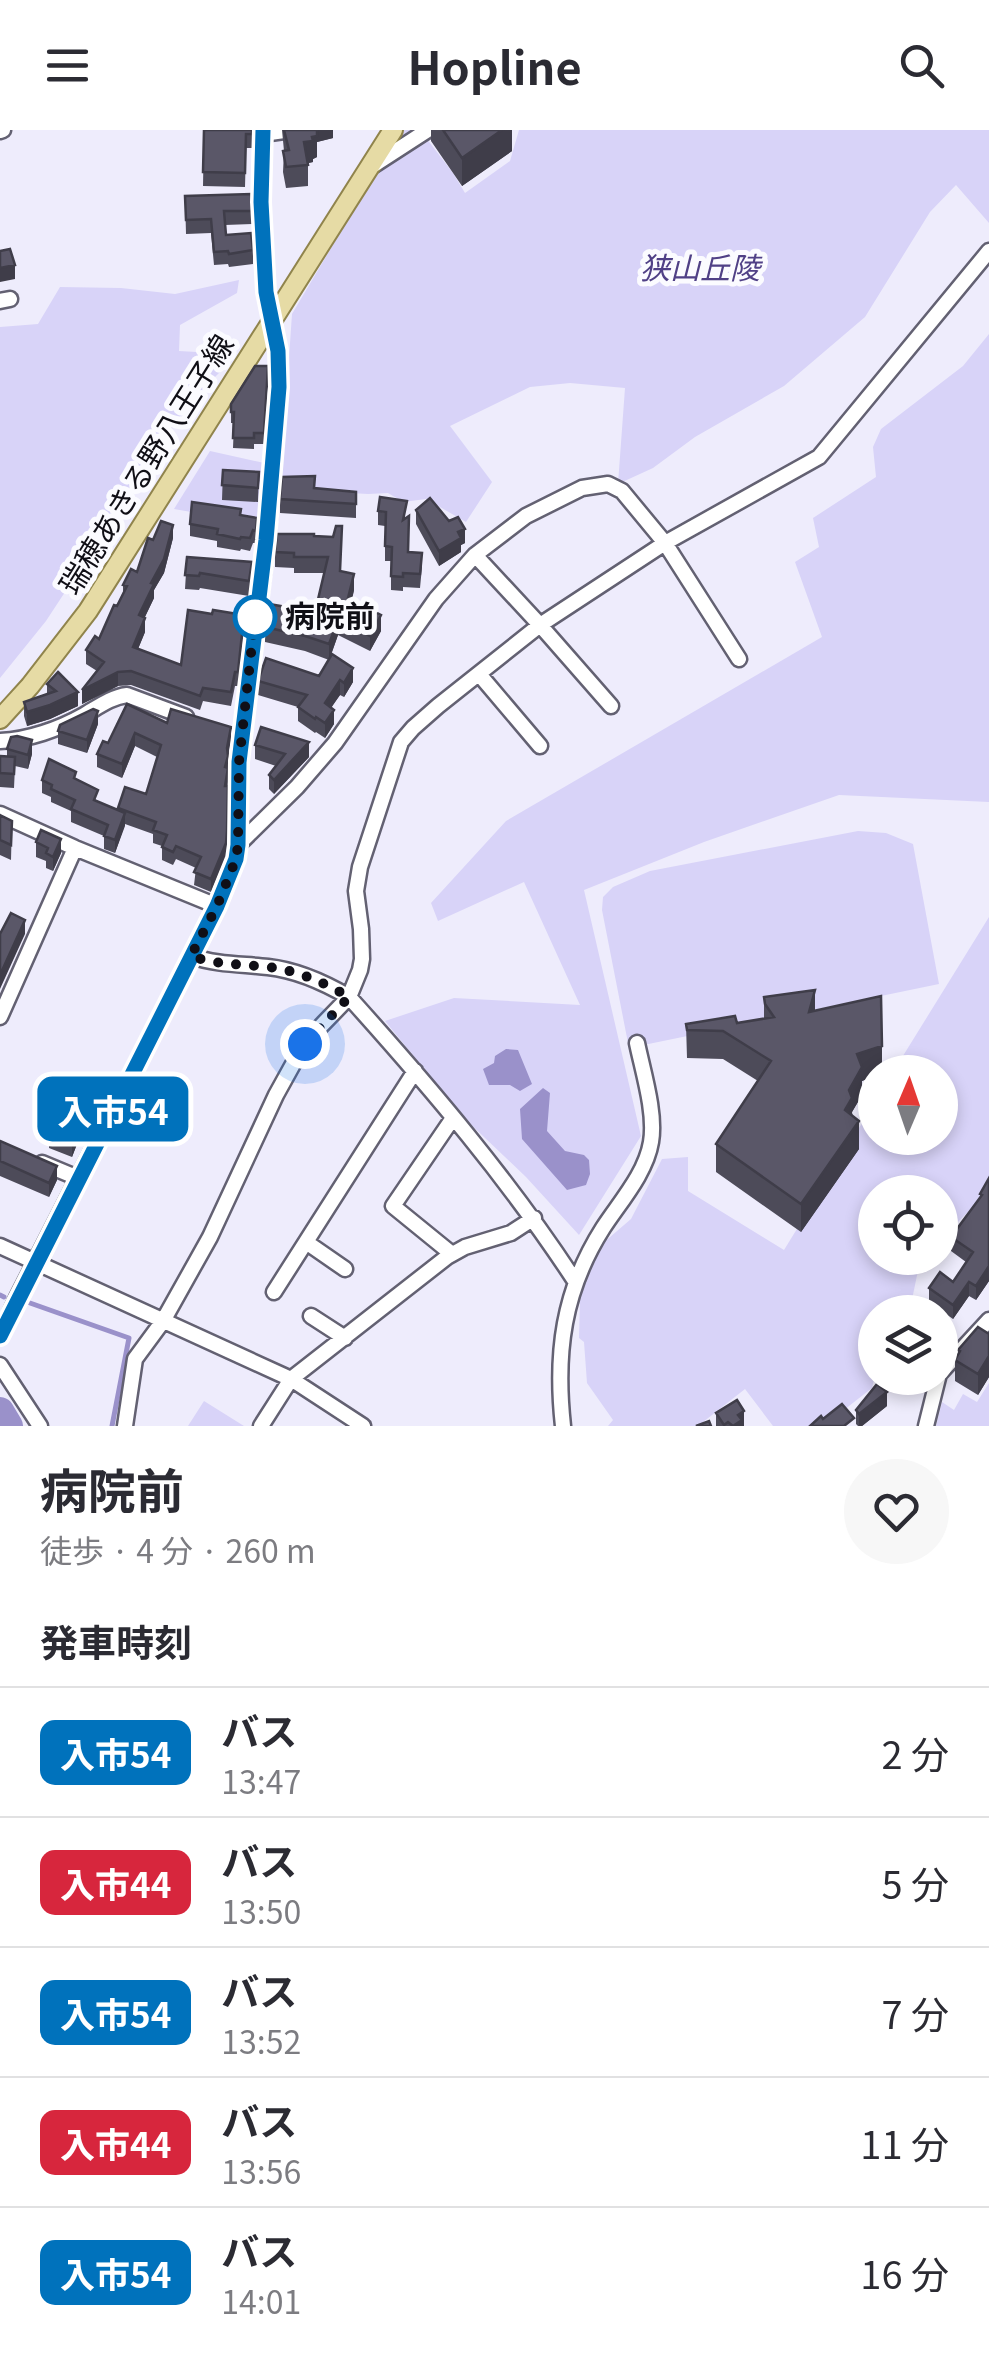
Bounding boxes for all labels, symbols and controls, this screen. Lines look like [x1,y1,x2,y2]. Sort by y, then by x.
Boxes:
text: Hopline [407,33,582,98]
icon: menu [40,38,95,93]
icon: search [894,38,949,93]
park label: 狭山丘陵 [640,244,764,288]
street label: 瑞穂あきる野八王子線 [46,325,242,602]
place label: 病院前 [285,592,375,636]
marker: 病院前 [234,596,276,638]
your location [280,1019,330,1069]
north arrow [858,1055,958,1155]
map controls [858,1055,958,1395]
line badge: 入市54 [43,1076,183,1142]
text: 入市54 [57,1084,169,1135]
button: locate [858,1175,958,1275]
button: layers [858,1295,958,1395]
text: 病院前 [40,1453,184,1523]
button: heart [844,1459,949,1564]
text: 徒歩 · 4 分 · 260 m [40,1526,316,1572]
text: 発車時刻 [40,1613,192,1668]
text: バス [221,1702,297,1757]
text: 2 分 [881,1725,949,1780]
text: 入市54 [60,1727,171,1778]
text: 13:47 [221,1757,301,1803]
text: バス [221,1832,297,1887]
text: 5 分 [881,1855,949,1910]
text: 入市44 [60,1857,171,1908]
text: 13:50 [221,1887,301,1933]
text: バス [221,1962,297,2017]
text: 7 分 [881,1985,949,2040]
text: 入市54 [60,1987,171,2038]
text: 13:52 [221,2017,301,2063]
text: バス [221,2092,297,2147]
text: 11 分 [860,2115,949,2170]
text: 入市44 [60,2117,171,2168]
text: 13:56 [221,2147,301,2193]
text: バス [221,2222,297,2277]
text: 16 分 [860,2245,949,2300]
text: 入市54 [60,2247,171,2298]
text: 14:01 [221,2277,301,2323]

